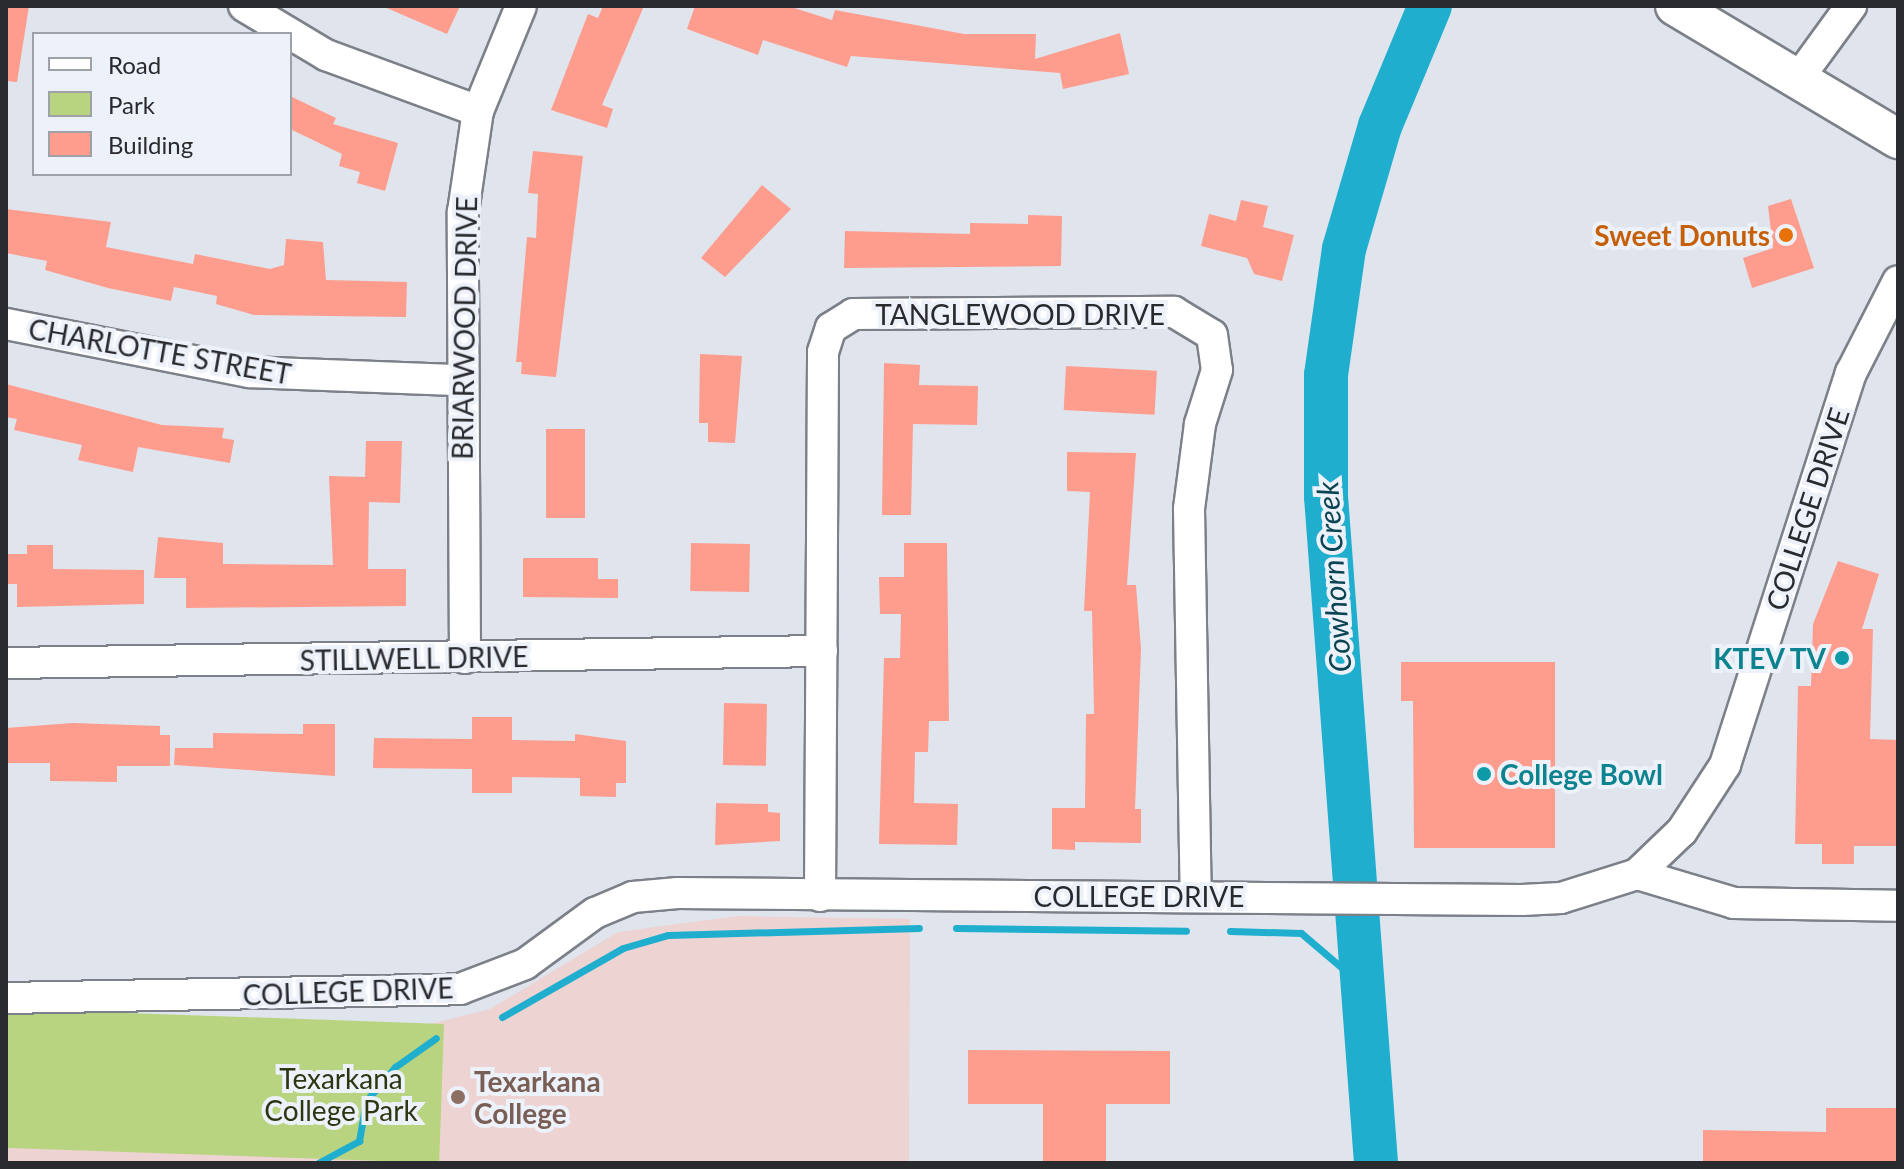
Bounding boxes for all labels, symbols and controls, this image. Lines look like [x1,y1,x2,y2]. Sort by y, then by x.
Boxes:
legend [32,32,292,176]
text: Road [108,50,161,79]
text: Park [108,90,155,119]
text: Building [108,130,193,159]
street label: BRIARWOOD DRIVE [445,196,483,460]
place label: Sweet Donuts [1594,218,1770,252]
marker: Sweet Donuts [1777,226,1795,244]
street label: TANGLEWOOD DRIVE [875,297,1165,331]
street label: CHARLOTTE STREET [26,311,294,391]
street label: COLLEGE DRIVE [1758,404,1856,614]
water label: Cowhorn Creek [1308,480,1358,674]
street label: STILLWELL DRIVE [299,639,529,677]
place label: KTEV TV [1711,641,1826,675]
marker: KTEV TV [1833,649,1851,667]
place label: College Bowl [1500,757,1663,791]
marker: College Bowl [1475,765,1493,783]
street label: COLLEGE DRIVE [1034,879,1244,913]
street label: COLLEGE DRIVE [242,971,454,1011]
park label: Texarkana College Park [264,1061,418,1127]
place label: Texarkana College [474,1064,601,1130]
marker: Texarkana College [449,1088,467,1106]

